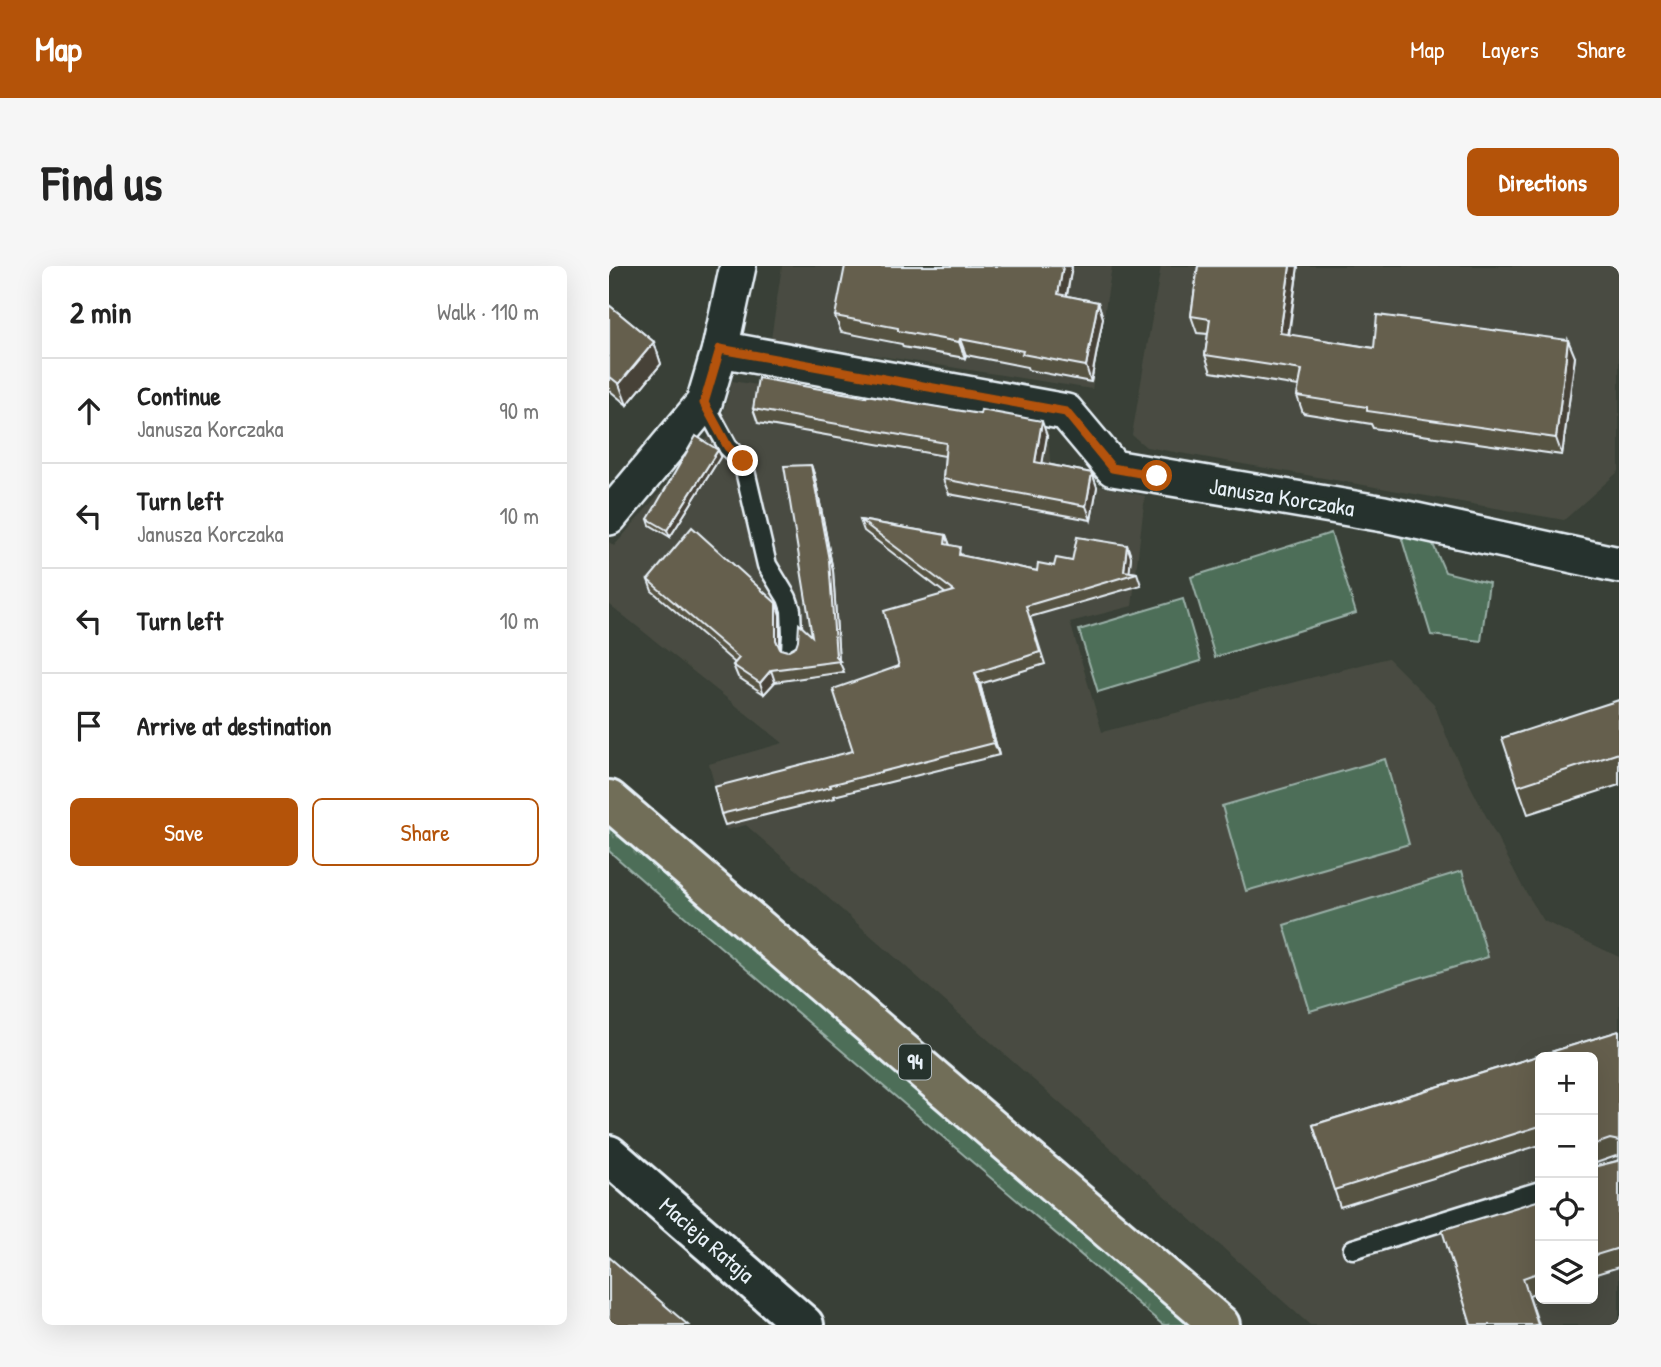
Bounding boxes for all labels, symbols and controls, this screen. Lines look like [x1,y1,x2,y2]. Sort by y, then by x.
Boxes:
text: Map [35,27,82,71]
text: Map [1410,33,1444,65]
text: Layers [1482,33,1539,65]
text: Share [1577,33,1626,65]
button: Directions [1467,148,1619,216]
text: Find us [42,149,162,215]
text: 2 min [70,292,132,332]
text: Walk · 110 m [437,296,539,327]
text: Continue [137,378,221,413]
icon: ahead [70,392,108,430]
text: 90 m [499,395,539,426]
text: Janusza Korczaka [137,413,284,444]
route end [727,445,758,476]
route start [1141,460,1172,491]
street label: Janusza Korczaka [1207,470,1357,523]
text: Turn left [137,483,223,518]
icon: left [70,497,108,535]
text: 10 m [499,500,539,531]
text: Janusza Korczaka [137,518,284,549]
icon: left [70,602,108,640]
text: Turn left [137,603,223,638]
text: 10 m [499,605,539,636]
icon: arrive [70,707,108,745]
text: Arrive at destination [137,708,332,743]
button: Save [70,798,298,866]
button: Share [312,798,539,866]
road number: 94 [899,1044,931,1080]
map controls [1535,1052,1598,1304]
button: + [1535,1052,1598,1115]
button: − [1535,1115,1598,1178]
button: locate [1535,1178,1598,1241]
street label: Macieja Rataja [653,1190,761,1290]
button: layers [1535,1241,1598,1304]

